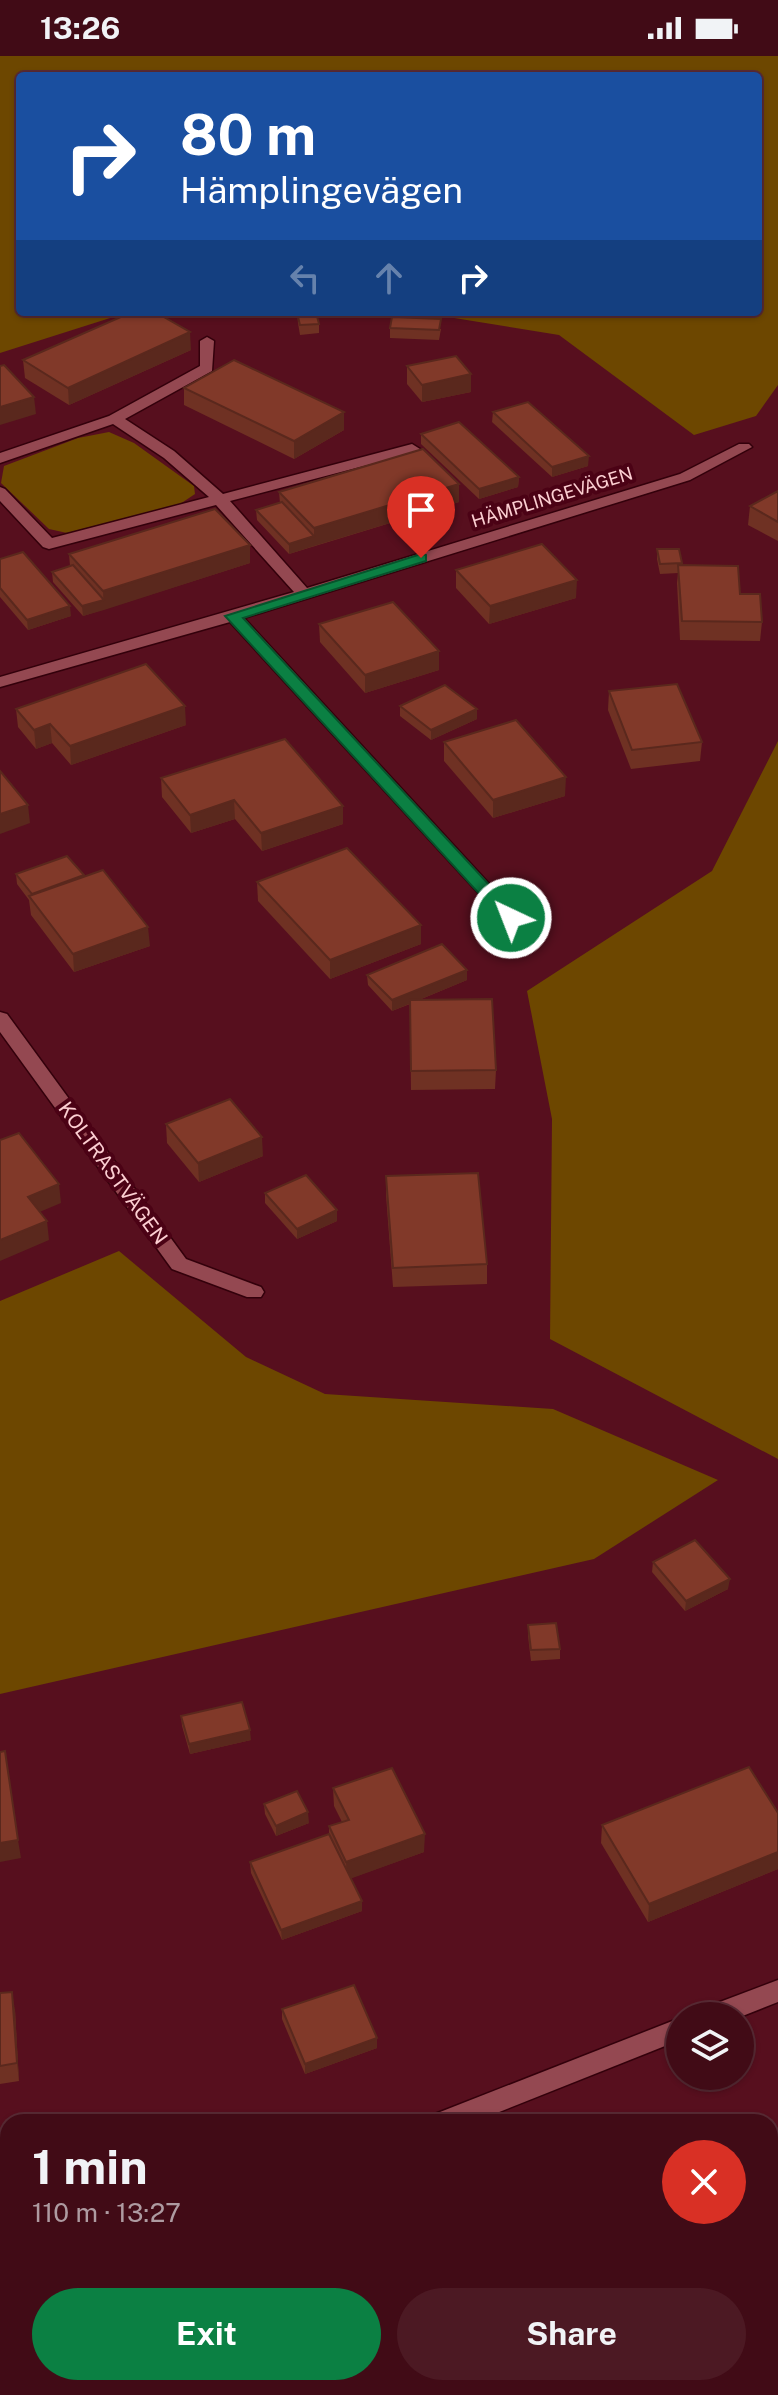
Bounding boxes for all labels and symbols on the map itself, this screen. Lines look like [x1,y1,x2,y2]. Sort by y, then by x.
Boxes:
street label: HÄMPLINGEVÄGEN [468,461,635,532]
pin [387,476,455,558]
position arrow [469,876,553,960]
street label: KOLTRASTVÄGEN [53,1097,173,1249]

